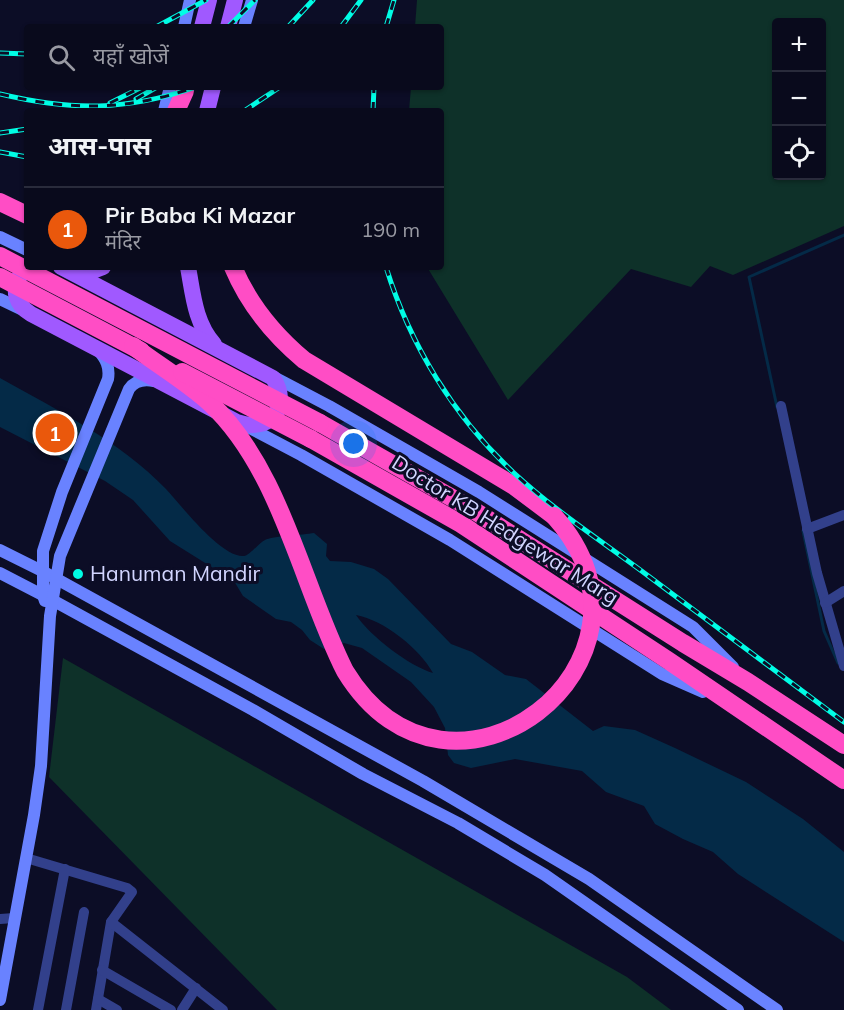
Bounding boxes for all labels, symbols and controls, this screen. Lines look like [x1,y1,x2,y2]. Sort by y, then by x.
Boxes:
map controls [772,18,826,180]
button: + [772,18,826,72]
search box [24,24,444,90]
icon: search [45,41,78,74]
text: यहाँ खोजें [93,42,169,70]
button: − [772,72,826,126]
button: locate [772,126,826,180]
text: आस-पास [48,129,151,162]
text: Pir Baba Ki Mazar [105,201,295,229]
text: 1 [62,217,74,242]
text: 190 m [361,217,420,242]
text: मंदिर [105,229,141,254]
pin: 1 [36,410,74,456]
your location [339,429,368,458]
street label: Doctor KB Hedgewar Marg [388,449,624,610]
place label: Hanuman Mandir [90,560,260,586]
marker: Hanuman Mandir [71,567,85,581]

